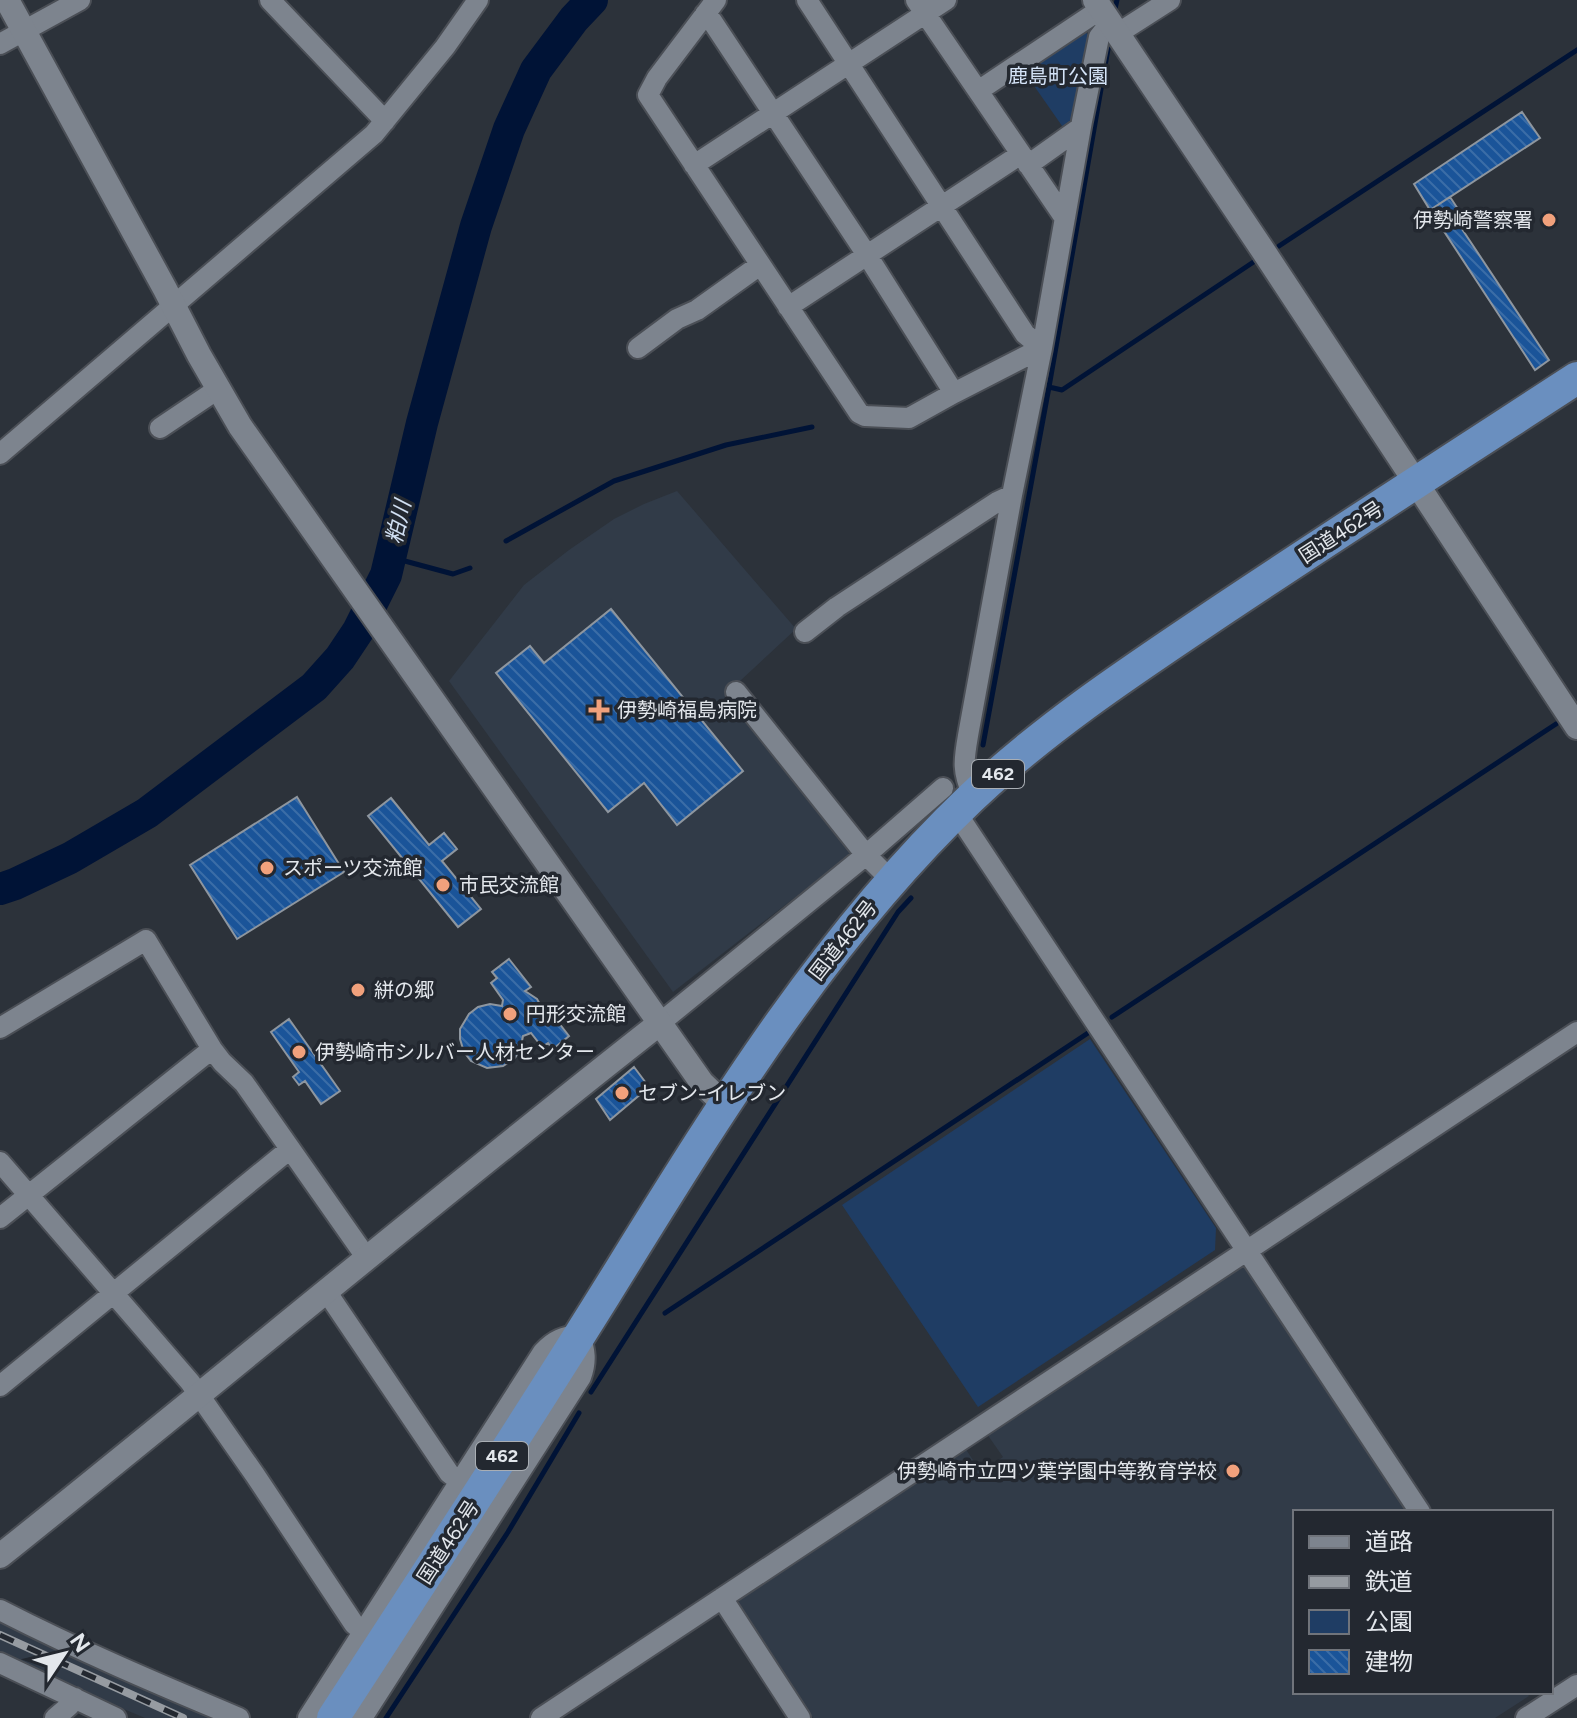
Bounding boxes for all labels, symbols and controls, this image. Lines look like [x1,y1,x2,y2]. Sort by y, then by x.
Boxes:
park label: 鹿島町公園 [1008,64,1108,88]
place label: 伊勢崎警察署 [1413,208,1533,232]
marker: 伊勢崎警察署 [1540,211,1558,229]
water label: 粕川 [380,496,417,547]
street label: 国道462号 [1295,496,1387,568]
place label: 伊勢崎福島病院 [617,698,757,722]
marker: 伊勢崎福島病院 [588,699,610,721]
road number: 462 [972,760,1024,788]
place label: スポーツ交流館 [283,856,423,880]
marker: スポーツ交流館 [258,859,276,877]
place label: 市民交流館 [459,873,559,897]
marker: 市民交流館 [434,876,452,894]
street label: 国道462号 [804,895,882,985]
place label: 絣の郷 [374,978,434,1002]
marker: 絣の郷 [349,981,367,999]
place label: 円形交流館 [526,1002,626,1026]
marker: 円形交流館 [501,1005,519,1023]
place label: 伊勢崎市シルバー人材センター [315,1040,595,1064]
marker: 伊勢崎市シルバー人材センター [290,1043,308,1061]
place label: セブン-イレブン [638,1081,786,1105]
marker: セブン-イレブン [613,1084,631,1102]
road number: 462 [476,1442,528,1470]
place label: 伊勢崎市立四ツ葉学園中等教育学校 [897,1459,1217,1483]
marker: 伊勢崎市立四ツ葉学園中等教育学校 [1224,1462,1242,1480]
street label: 国道462号 [412,1496,484,1588]
legend [1293,1510,1553,1694]
text: 道路 [1365,1527,1413,1556]
text: 鉄道 [1365,1567,1413,1596]
text: 公園 [1365,1607,1413,1636]
north arrow [24,1614,104,1694]
text: N [64,1628,96,1658]
text: 建物 [1365,1647,1413,1676]

